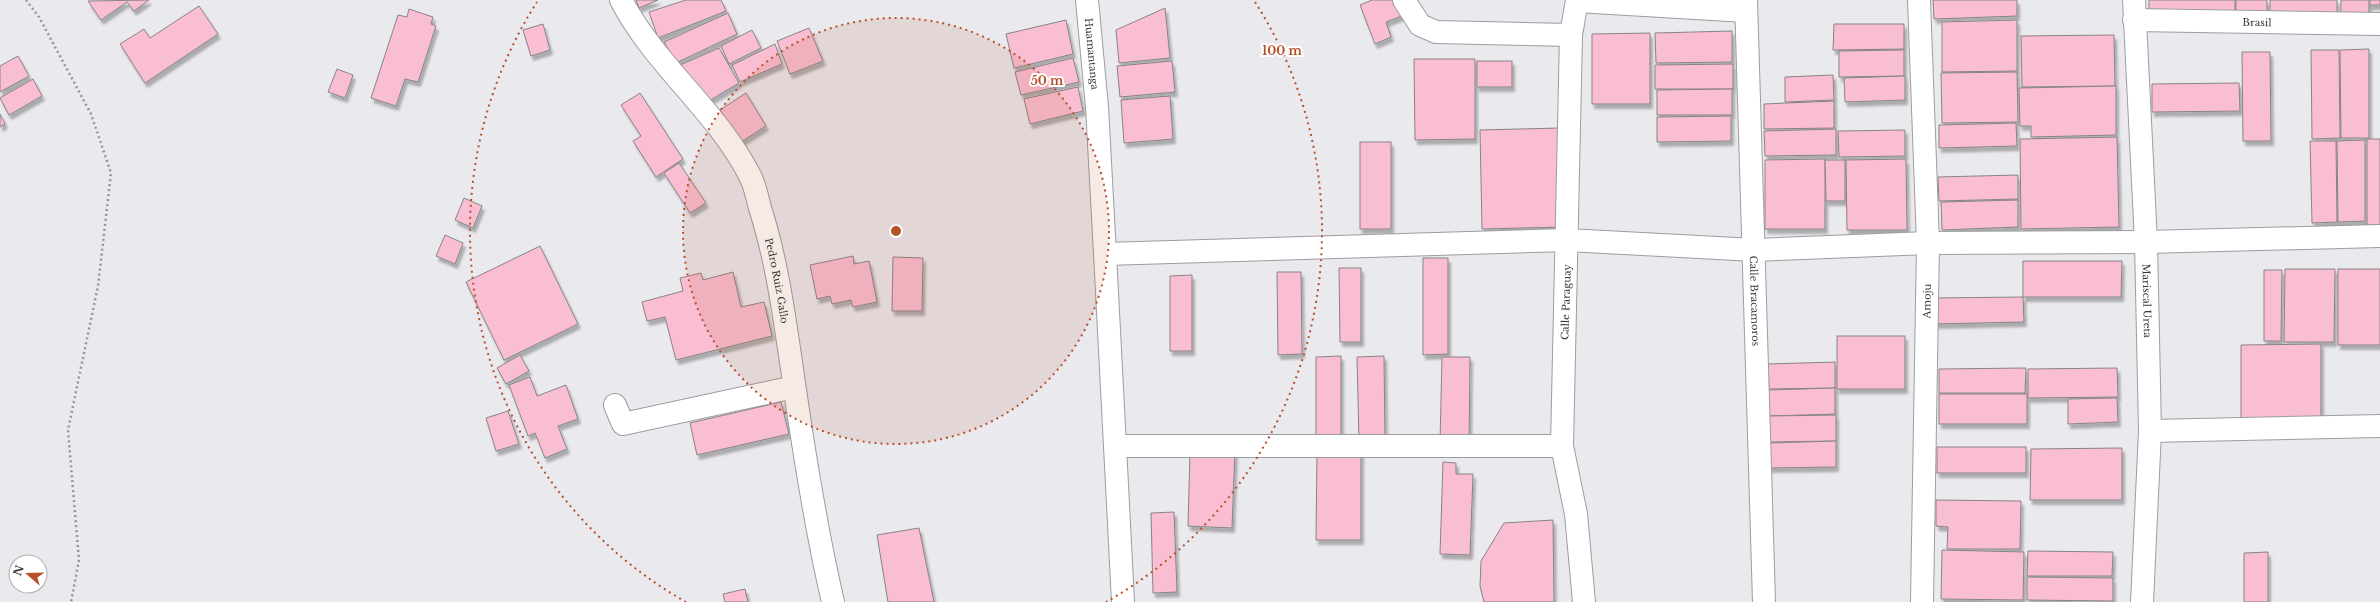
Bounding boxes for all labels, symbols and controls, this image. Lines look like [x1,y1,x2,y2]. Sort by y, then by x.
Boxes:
street label: Brasil [2242,15,2272,29]
street label: Huamantanga [1082,17,1102,91]
text: 100 m [1262,43,1303,58]
text: 50 m [1031,73,1064,88]
centre of rings [889,224,903,238]
street label: Pedro Ruiz Gallo [762,236,792,325]
street label: Calle Bracamoros [1747,255,1763,347]
street label: Calle Paraguay [1558,263,1574,340]
street label: Mariscal Ureta [2140,263,2155,338]
street label: Amoju [1920,283,1934,319]
north arrow [8,554,48,594]
text: N [10,563,27,578]

